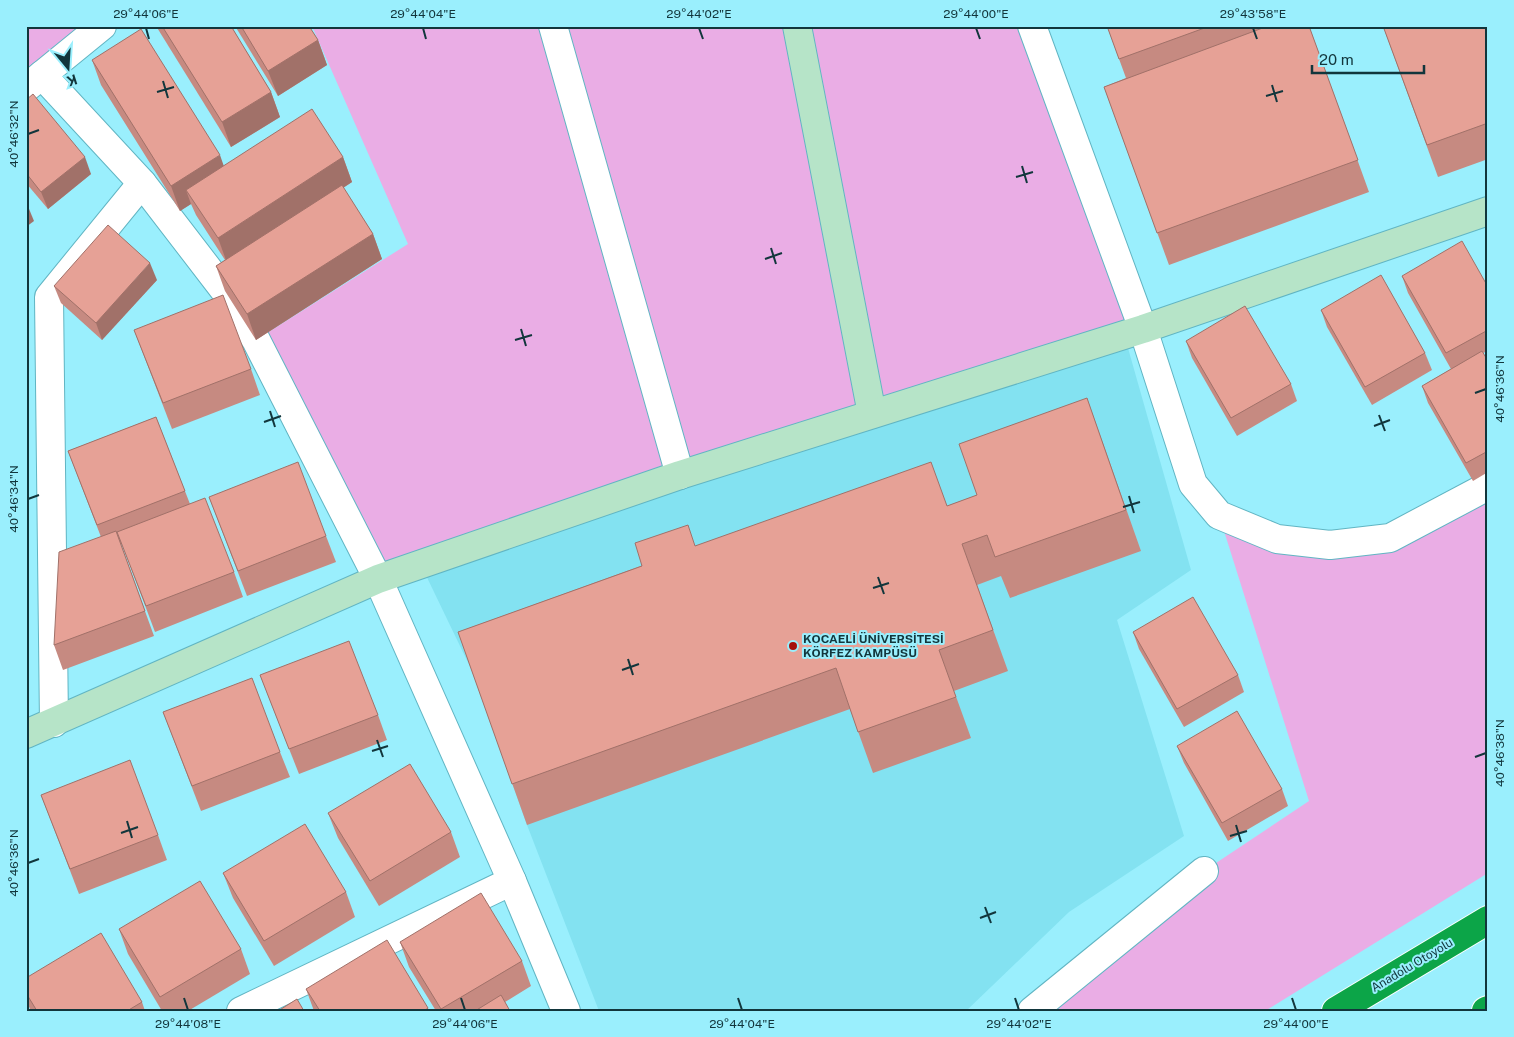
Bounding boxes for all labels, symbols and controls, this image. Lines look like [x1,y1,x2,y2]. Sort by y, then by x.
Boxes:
text: 29°44'06"E [113,7,179,21]
text: 29°44'04"E [390,7,456,21]
text: 29°44'02"E [666,7,732,21]
text: 29°44'00"E [943,7,1009,21]
text: 29°43'58"E [1220,7,1286,21]
north arrow [42,42,92,92]
scale bar [1312,42,1424,74]
text: 20 m [1319,51,1354,68]
text: K [65,71,79,90]
text: 40°46'32"N [7,100,21,168]
text: 40°46'36"N [1493,355,1507,423]
text: 40°46'34"N [7,465,21,533]
place label: KOCAELİ ÜNİVERSİTESİ KÖRFEZ KAMPÜSÜ [803,631,944,660]
marker: KOCAELİ ÜNİVERSİTESİ KÖRFEZ KAMPÜSÜ [787,640,799,652]
text: 40°46'38"N [1493,719,1507,787]
text: 40°46'36"N [7,829,21,897]
street label: Anadolu Otoyolu [1369,935,1455,995]
text: 29°44'08"E [155,1017,221,1031]
text: 29°44'06"E [432,1017,498,1031]
text: 29°44'04"E [709,1017,775,1031]
text: 29°44'02"E [986,1017,1052,1031]
text: 29°44'00"E [1263,1017,1329,1031]

